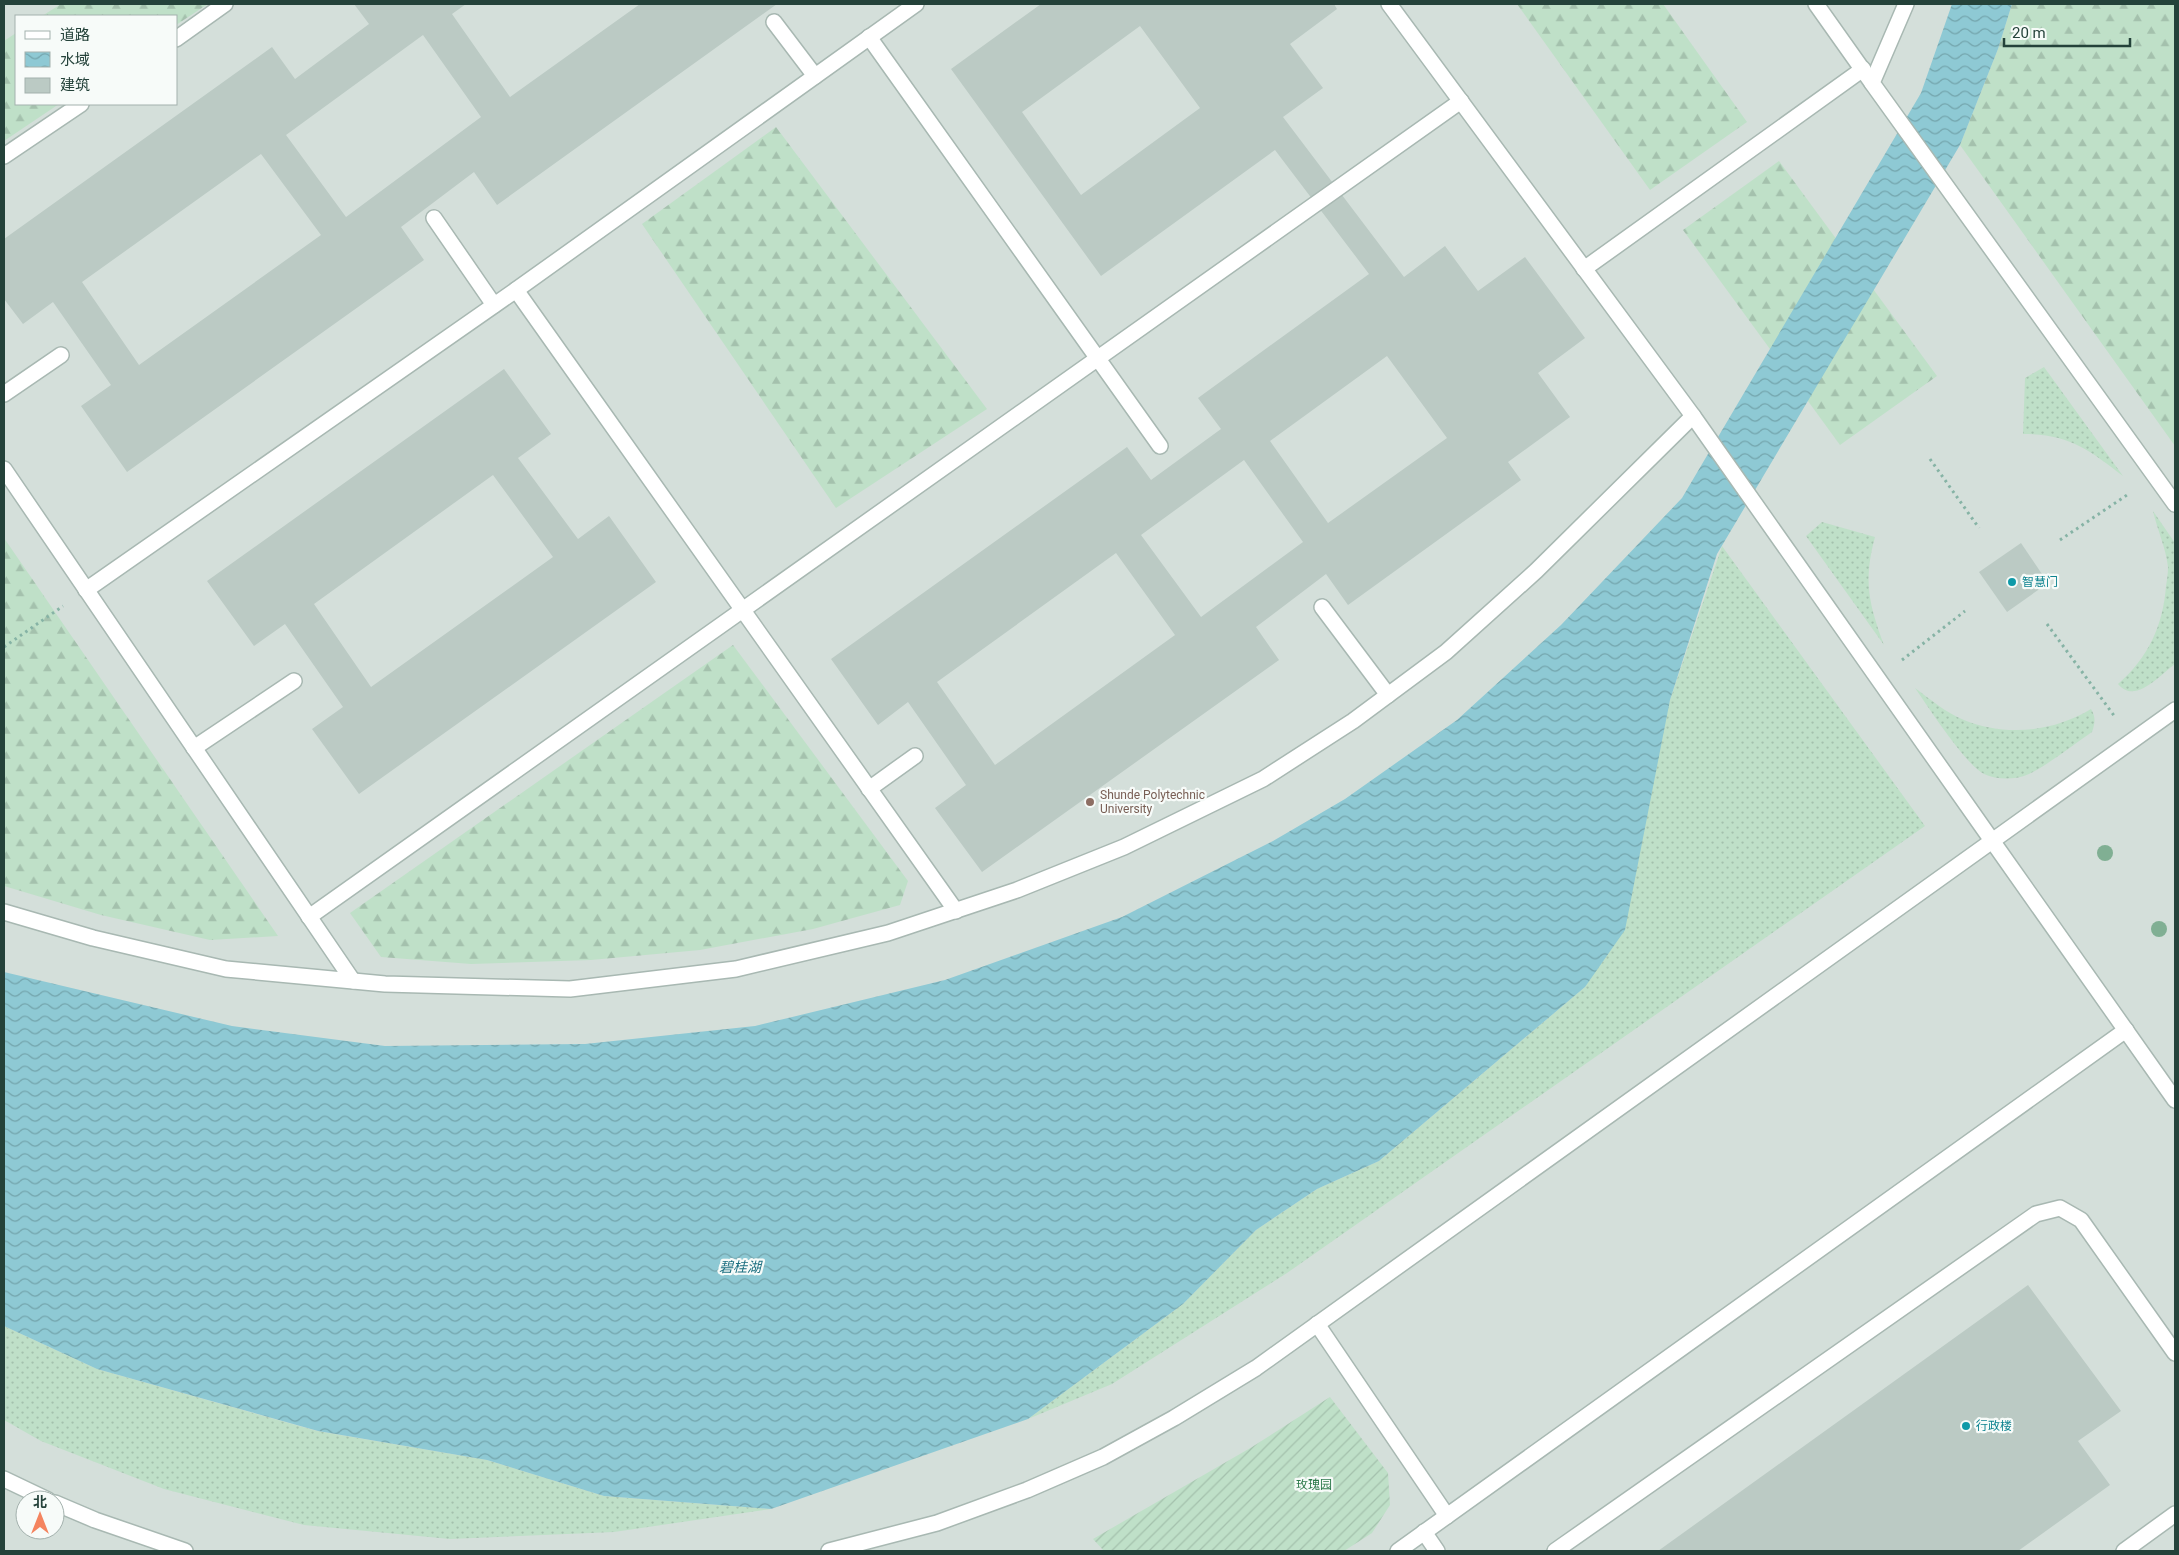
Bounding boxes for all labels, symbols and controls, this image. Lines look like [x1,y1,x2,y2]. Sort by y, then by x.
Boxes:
legend [15,15,178,105]
scale bar [2004,15,2130,47]
text: 20 m [2012,24,2046,42]
text: 道路 [60,26,90,44]
text: 水域 [60,51,90,69]
text: 建筑 [60,76,90,94]
place label: 智慧门 [2022,575,2058,589]
marker: 智慧门 [2006,576,2018,588]
place label: Shunde Polytechnic University [1100,788,1205,816]
marker: Shunde Polytechnic University [1084,796,1096,808]
water label: 碧桂湖 [719,1259,763,1275]
place label: 行政楼 [1976,1419,2012,1433]
marker: 行政楼 [1960,1420,1972,1432]
park label: 玫瑰园 [1296,1478,1332,1492]
north arrow [15,1490,65,1540]
text: 北 [33,1494,47,1510]

